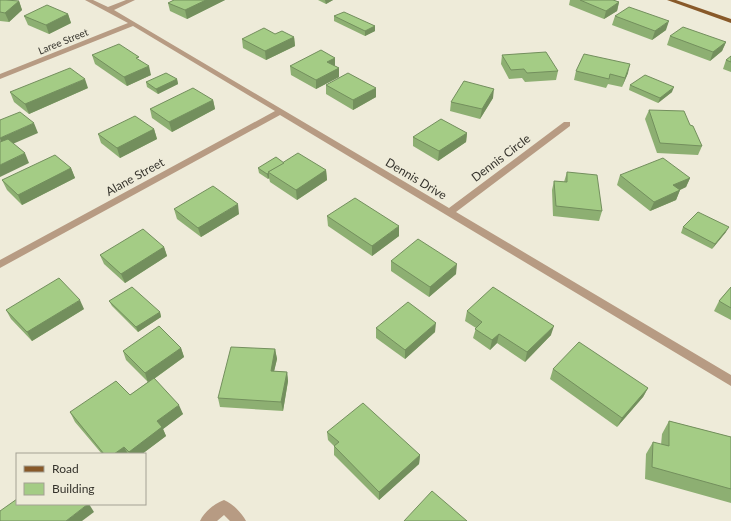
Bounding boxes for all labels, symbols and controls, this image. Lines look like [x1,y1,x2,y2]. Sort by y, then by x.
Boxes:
street label: Laree Street [36,25,90,56]
street label: Dennis Circle [468,131,533,185]
street label: Alane Street [103,154,167,199]
street label: Dennis Drive [383,154,449,203]
legend [16,453,146,505]
text: Road [52,461,79,476]
text: Building [52,481,95,496]

